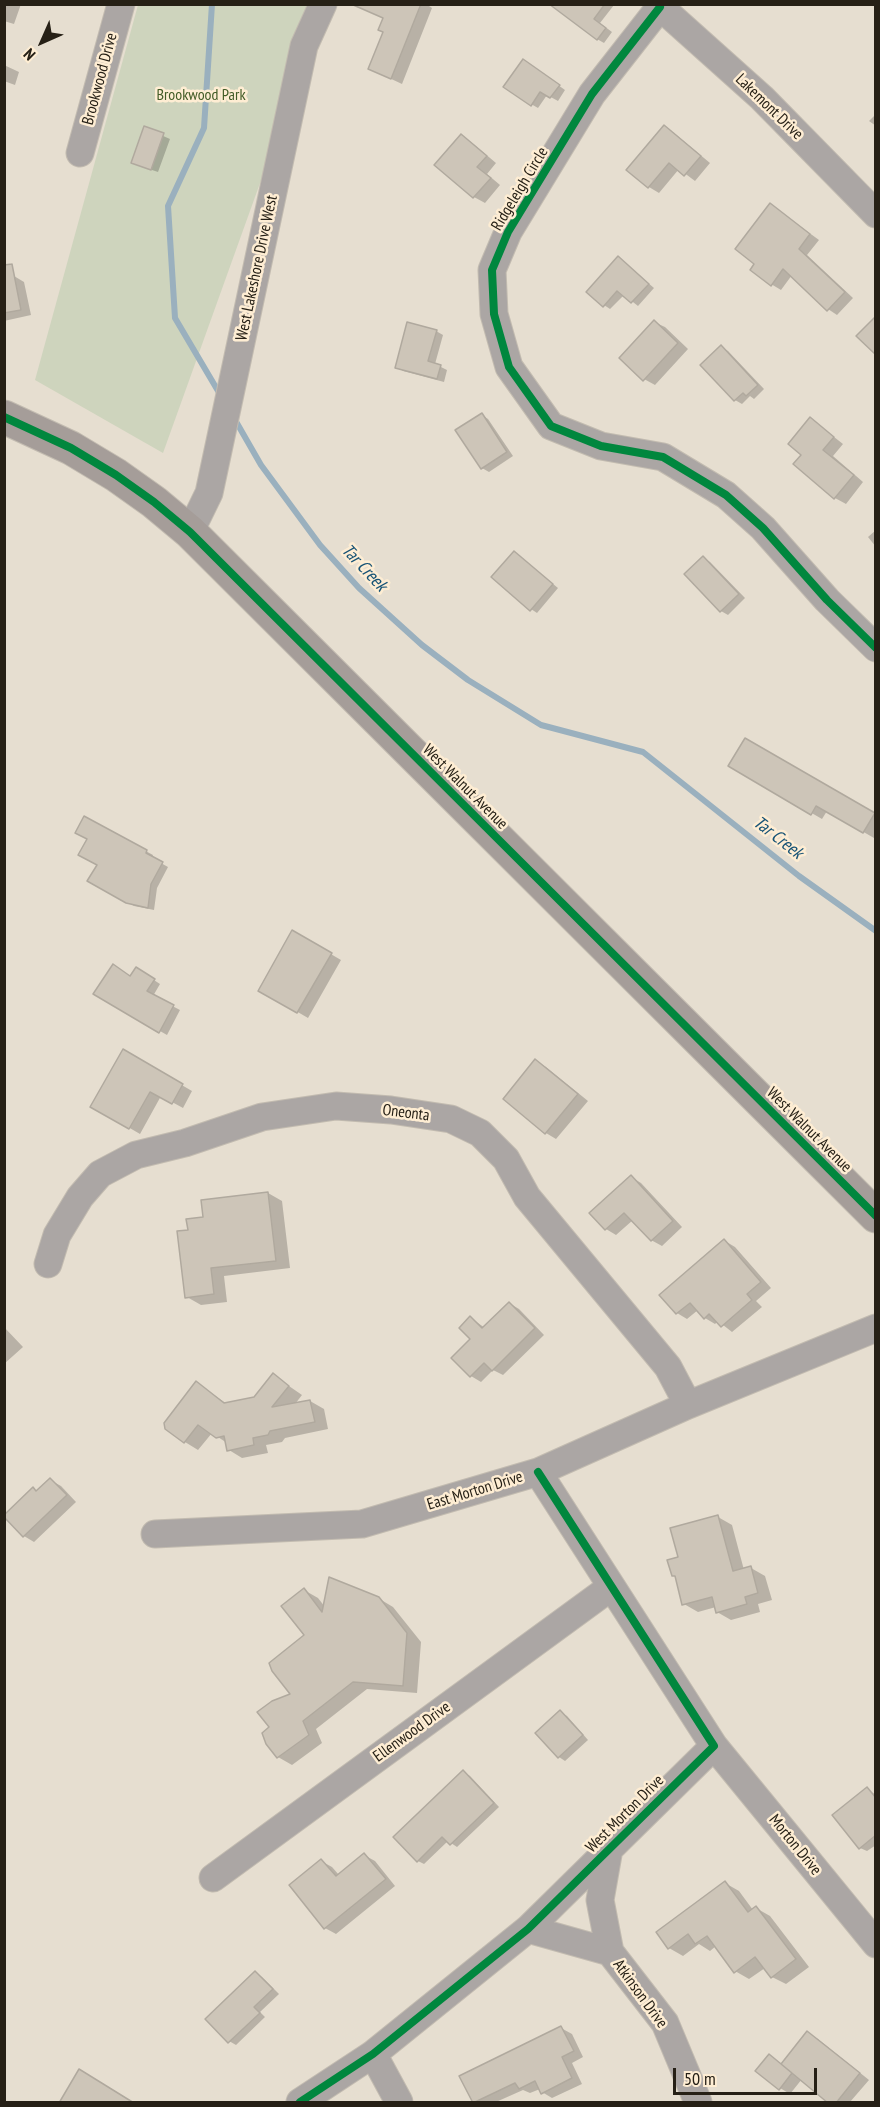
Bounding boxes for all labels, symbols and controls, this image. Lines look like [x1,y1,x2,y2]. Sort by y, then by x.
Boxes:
north arrow [12,12,72,72]
street label: Brookwood Drive [79,31,121,127]
text: N [19,45,39,65]
street label: Lakemont Drive [731,70,807,144]
park label: Brookwood Park [156,85,246,105]
street label: Ridgeleigh Circle [488,144,552,234]
street label: West Lakeshore Drive West [232,193,282,343]
water label: Tar Creek [337,540,391,596]
street label: West Walnut Avenue [418,740,512,834]
water label: Tar Creek [749,812,807,864]
street label: West Walnut Avenue [762,1083,856,1177]
street label: Oneonta [381,1101,431,1125]
street label: East Morton Drive [425,1467,525,1515]
street label: Ellenwood Drive [370,1698,454,1766]
street label: West Morton Drive [582,1771,668,1857]
street label: Morton Drive [765,1811,825,1879]
street label: Atkinson Drive [609,1956,671,2032]
scale bar [676,2056,820,2094]
text: 50 m [684,2067,716,2090]

